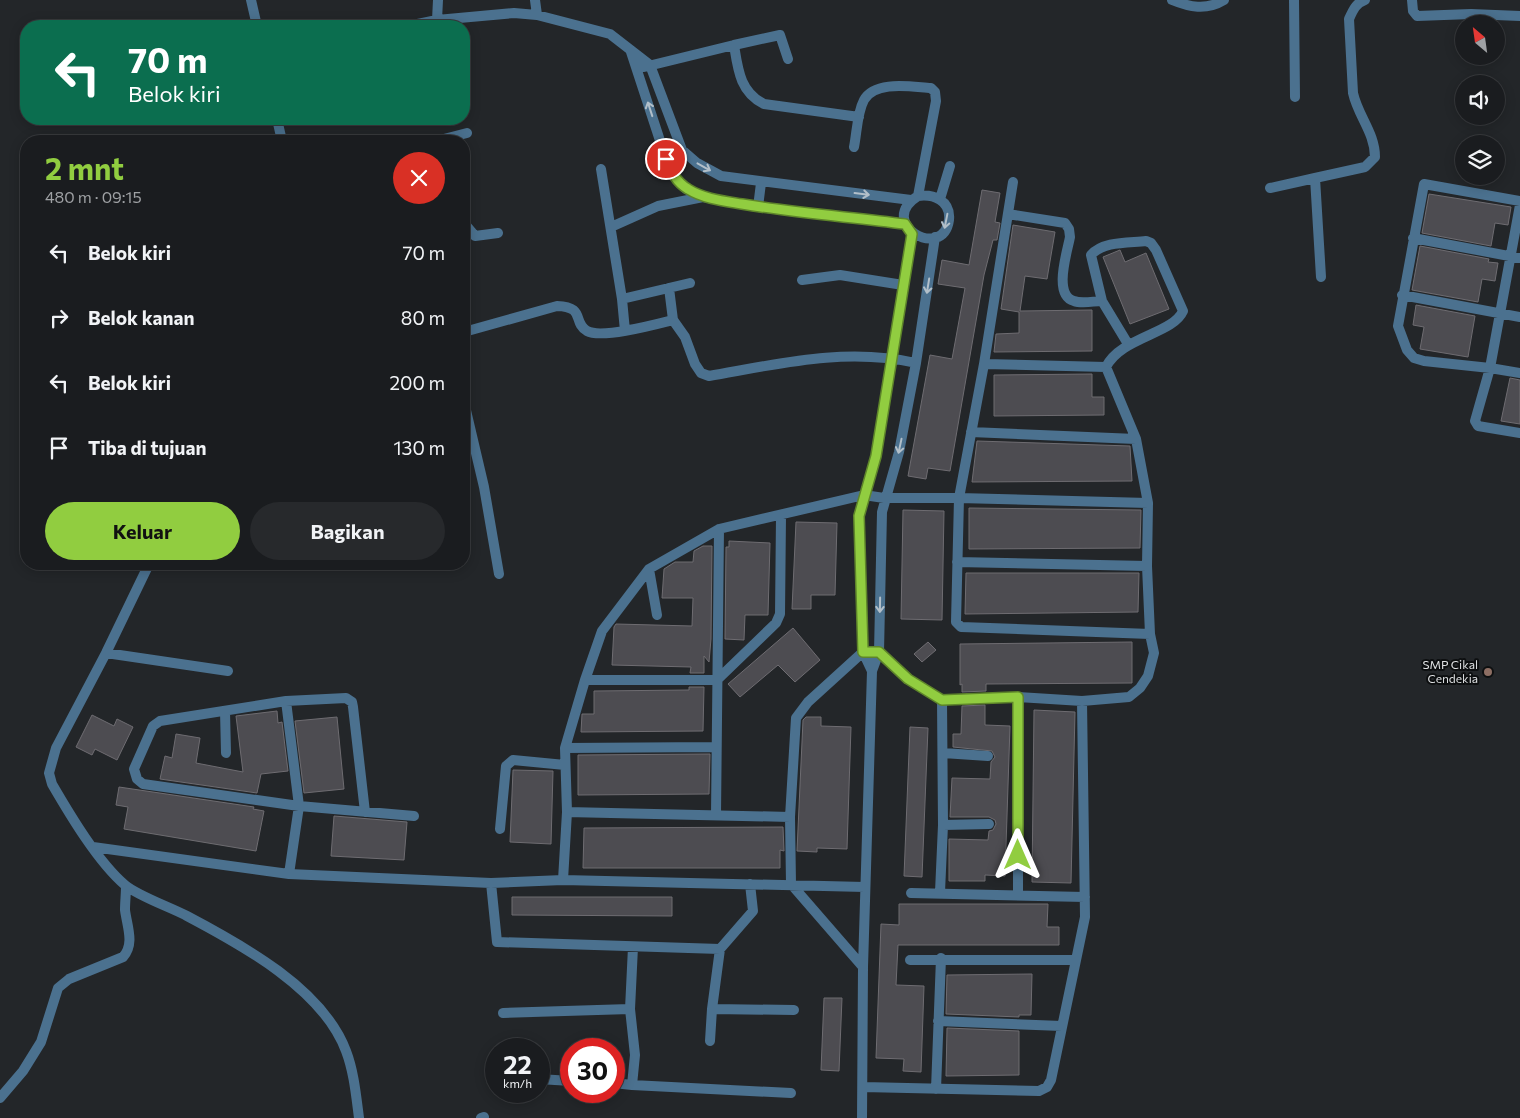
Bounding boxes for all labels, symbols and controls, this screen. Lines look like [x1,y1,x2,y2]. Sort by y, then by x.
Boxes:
north arrow [1455,15,1505,65]
map controls [1455,15,1505,185]
text: 70 m [128,37,208,80]
icon: left [45,40,110,105]
button: sound [1455,75,1505,125]
text: Belok kiri [128,80,221,107]
one-way arrow [645,102,654,118]
button: layers [1455,135,1505,185]
pin [645,138,687,180]
icon: arrive [652,145,680,173]
text: 2 mnt [45,149,124,186]
button: close [393,152,445,204]
one-way arrow [696,162,710,172]
text: 480 m · 09:15 [45,187,142,206]
one-way arrow [854,189,870,199]
one-way arrow [941,213,951,229]
icon: left [45,239,73,267]
text: Belok kiri [88,241,171,264]
text: 70 m [402,241,445,264]
one-way arrow [923,277,933,293]
icon: right [45,304,73,332]
text: Belok kanan [88,306,195,329]
text: 80 m [401,306,445,329]
icon: left [45,369,73,397]
text: Belok kiri [88,371,171,394]
text: 200 m [390,371,445,394]
icon: arrive [45,434,73,462]
text: Tiba di tujuan [88,436,206,459]
text: 130 m [393,436,445,459]
one-way arrow [895,437,904,453]
button: Keluar [45,502,240,560]
button: Bagikan [250,502,445,560]
one-way arrow [875,597,885,613]
place label: SMP Cikal Cendekia [1423,657,1478,685]
marker: SMP Cikal Cendekia [1482,666,1494,678]
position arrow [991,828,1043,880]
speed limit sign: 30 [560,1038,625,1103]
text: 22 [503,1049,532,1079]
text: km/h [503,1076,532,1090]

